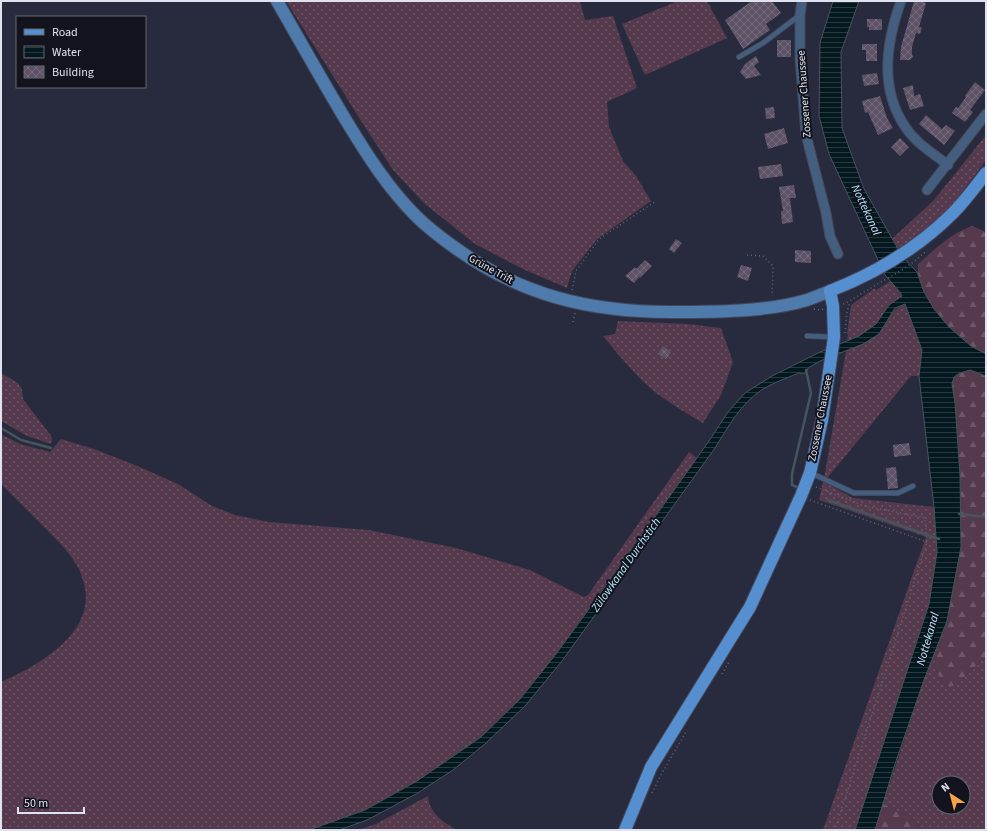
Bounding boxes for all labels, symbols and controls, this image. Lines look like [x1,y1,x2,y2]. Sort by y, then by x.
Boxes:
legend [16,16,146,88]
text: Road [52,24,78,41]
text: Water [52,44,82,61]
street label: Zossener Chaussee [793,49,815,138]
text: Building [52,64,94,81]
water label: Nottekanal [847,182,885,238]
street label: Grüne Trift [466,251,516,288]
street label: Zossener Chaussee [804,373,836,462]
water label: Zülowkanal Durchstich [586,514,665,616]
water label: Nottekanal [912,610,944,668]
north arrow [931,775,971,815]
text: N [938,779,953,796]
scale bar [18,789,84,815]
text: 50 m [24,795,48,812]

